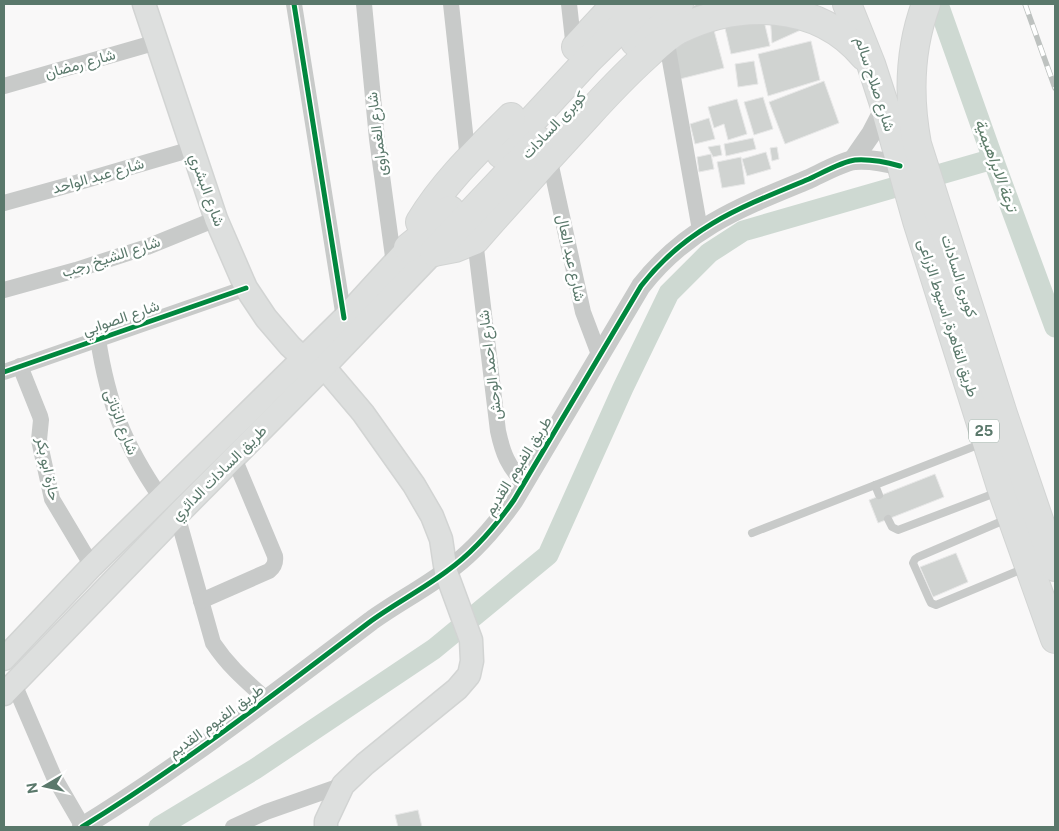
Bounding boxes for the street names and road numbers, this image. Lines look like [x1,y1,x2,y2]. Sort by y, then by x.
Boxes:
street label: شارع صلاح سالم [849,34,899,134]
street label: شارع رمضان [43,45,118,85]
street label: كوبرى السادات [518,87,591,163]
street label: شارع الغمراوى [363,91,393,177]
street label: شارع البشري [182,151,228,230]
street label: شارع عبد الواحد [50,154,147,200]
street label: شارع عبد العال [551,213,589,304]
street label: كوبرى السادات [936,232,981,320]
street label: شارع الشيخ رجب [59,233,163,283]
street label: طريق القاهرة, اسيوط الزراعى [913,237,982,400]
street label: شارع الصوابي [80,296,163,343]
street label: شارع احمد الوحش [474,309,508,421]
street label: شارع الزناتى [98,387,142,458]
street label: طريق الفيوم القديم [480,413,557,519]
road number: 25 [969,420,999,442]
street label: طريق السادات الدائري [168,421,273,527]
street label: حارة ابو بكر [32,435,64,503]
street label: طريق الفيوم القديم [165,680,268,762]

